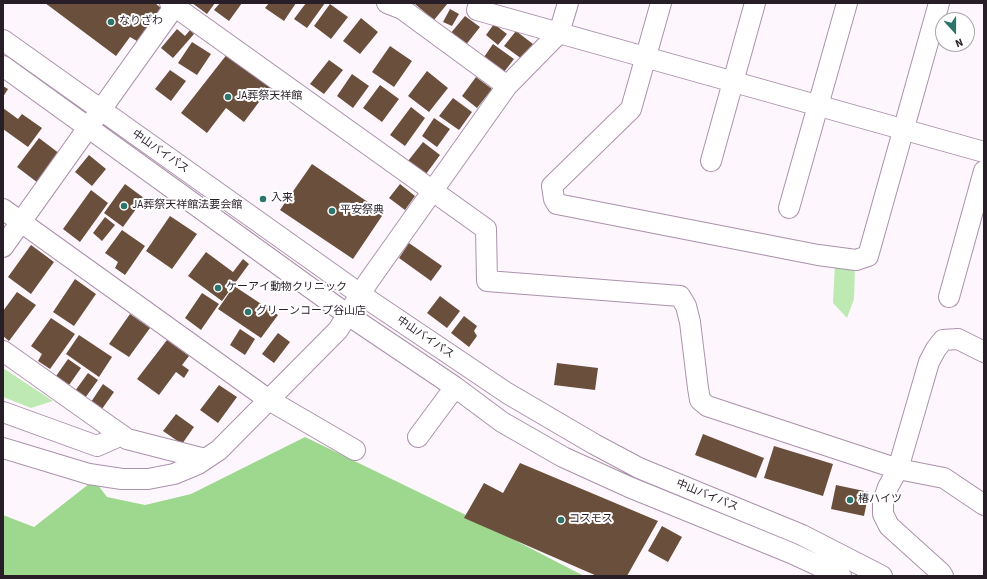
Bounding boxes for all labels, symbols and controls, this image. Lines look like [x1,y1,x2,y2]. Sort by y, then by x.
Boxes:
north arrow [935,12,975,52]
place label: なりざわ [119,15,163,29]
marker: なりざわ [106,17,116,27]
text: N [953,34,965,51]
place label: JA葬祭天祥館 [236,90,302,104]
marker: JA葬祭天祥館 [223,92,233,102]
street label: 中山バイパス [129,128,191,176]
place label: 入来 [271,192,293,206]
marker: 入来 [258,194,268,204]
place label: JA葬祭天祥館法要会館 [132,199,242,213]
marker: JA葬祭天祥館法要会館 [119,201,129,211]
place label: 平安祭典 [340,204,384,218]
marker: 平安祭典 [327,206,337,216]
place label: ケーアイ動物クリニック [226,281,347,295]
marker: ケーアイ動物クリニック [213,283,223,293]
place label: グリーンコープ谷山店 [256,305,366,319]
marker: グリーンコープ谷山店 [243,307,253,317]
street label: 中山バイパス [394,314,456,362]
street label: 中山バイパス [674,478,740,514]
place label: 椿ハイツ [858,493,902,507]
marker: 椿ハイツ [845,495,855,505]
place label: コスモス [569,513,613,527]
marker: コスモス [556,515,566,525]

